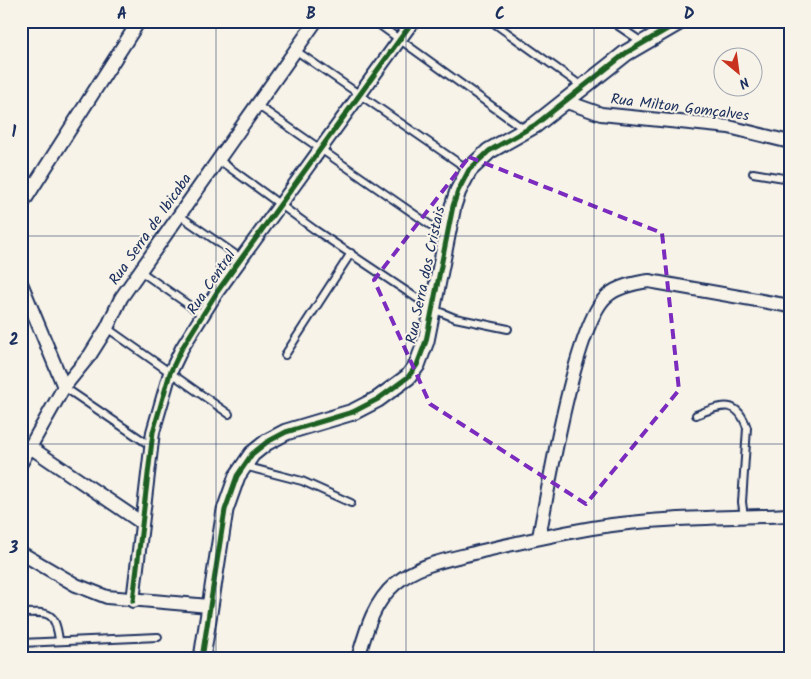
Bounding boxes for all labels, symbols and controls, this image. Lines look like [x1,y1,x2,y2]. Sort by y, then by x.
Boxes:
text: A [117,2,127,27]
text: B [306,2,316,27]
text: C [495,2,505,27]
text: D [684,2,695,27]
north arrow [714,48,764,98]
text: N [734,71,753,94]
street label: Rua Milton Gomçalves [609,88,751,128]
text: 1 [12,120,17,145]
street label: Rua Serra de Ibicaba [103,169,198,290]
street label: Rua Serra dos Cristais [400,204,452,346]
street label: Rua Central [181,245,243,320]
text: 2 [9,328,19,353]
text: 3 [9,536,19,561]

